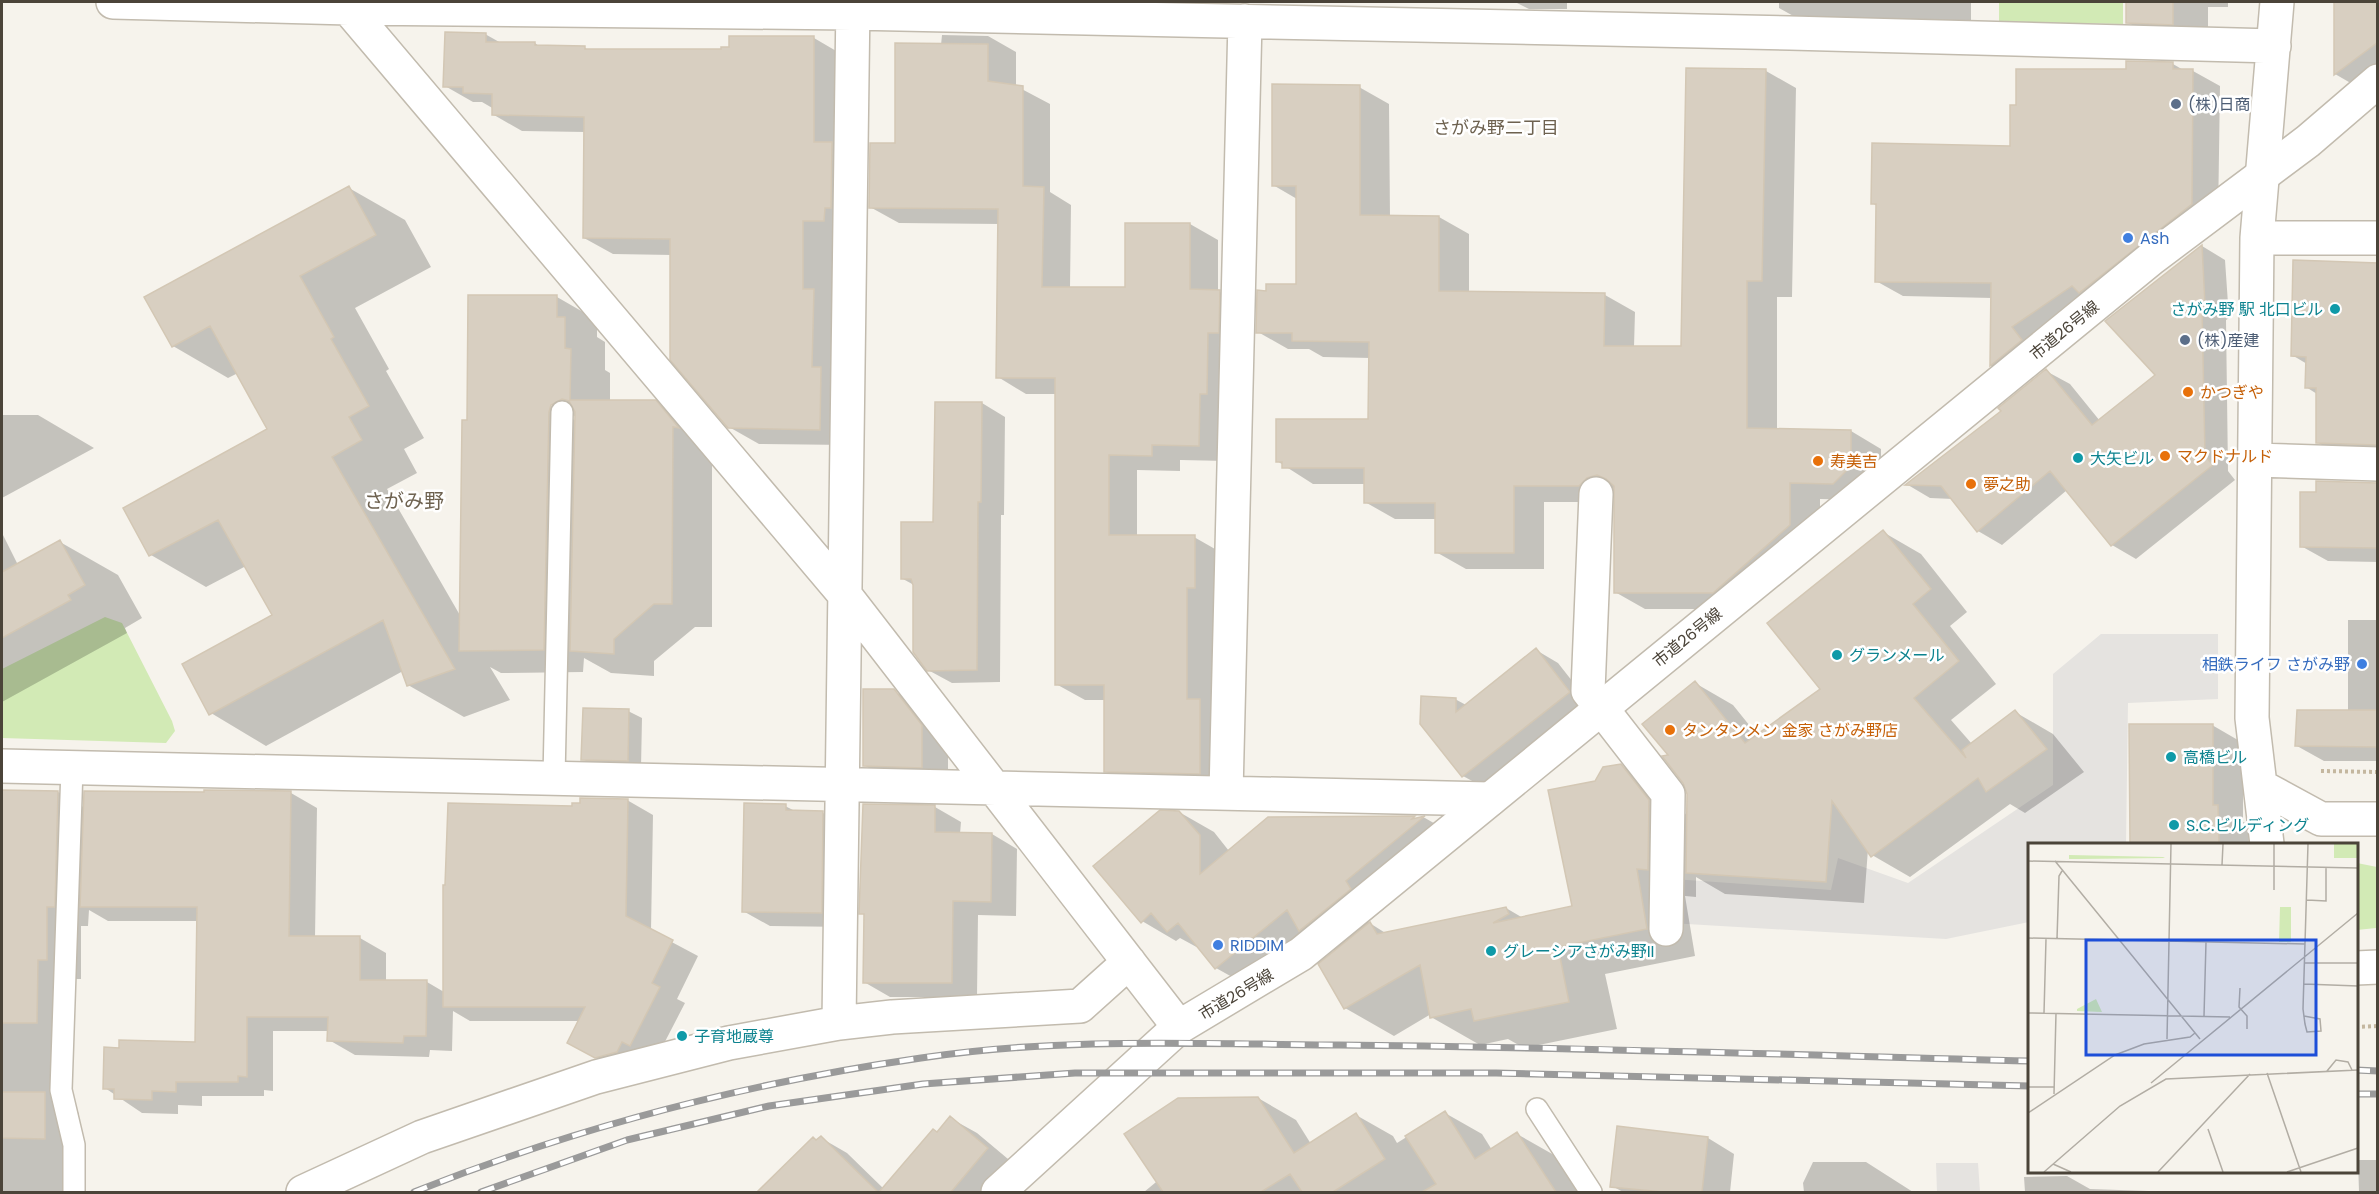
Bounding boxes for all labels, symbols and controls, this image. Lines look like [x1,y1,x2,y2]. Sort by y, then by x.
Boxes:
place label: (株)日商 [2188,93,2251,116]
marker: (株)日商 [2169,97,2183,111]
district label: さがみ野二丁目 [1433,115,1559,140]
place label: Ash [2140,227,2169,250]
marker: Ash [2121,231,2135,245]
street label: 市道26号線 [2025,295,2104,366]
place label: さがみ野 駅 北口ビル [2170,298,2323,321]
marker: さがみ野 駅 北口ビル [2328,302,2342,316]
place label: (株)産建 [2197,329,2260,352]
marker: (株)産建 [2178,333,2192,347]
place label: かつぎや [2200,381,2264,404]
marker: かつぎや [2181,385,2195,399]
place label: マクドナルド [2177,445,2273,468]
place label: 大矢ビル [2090,447,2154,470]
marker: マクドナルド [2158,449,2172,463]
place label: 寿美吉 [1830,450,1878,473]
marker: 大矢ビル [2071,451,2085,465]
marker: 寿美吉 [1811,454,1825,468]
place label: 夢之助 [1983,473,2031,496]
marker: 夢之助 [1964,477,1978,491]
district label: さがみ野 [364,487,444,515]
street label: 市道26号線 [1648,602,1727,673]
place label: グランメール [1849,644,1945,667]
marker: グランメール [1830,648,1844,662]
place label: 相鉄ライフ さがみ野 [2202,653,2350,676]
marker: 相鉄ライフ さがみ野 [2355,657,2369,671]
place label: タンタンメン 金家 さがみ野店 [1682,719,1898,742]
marker: タンタンメン 金家 さがみ野店 [1663,723,1677,737]
place label: 高橋ビル [2183,746,2247,769]
marker: 高橋ビル [2164,750,2178,764]
place label: S.C.ビルディング [2186,814,2309,837]
marker: S.C.ビルディング [2167,818,2181,832]
inset map [2028,843,2358,1173]
place label: RIDDIM [1230,934,1284,957]
marker: RIDDIM [1211,938,1225,952]
place label: グレーシアさがみ野II [1503,940,1655,963]
marker: グレーシアさがみ野II [1484,944,1498,958]
street label: 市道26号線 [1195,963,1278,1026]
place label: 子育地蔵尊 [694,1025,774,1048]
marker: 子育地蔵尊 [675,1029,689,1043]

